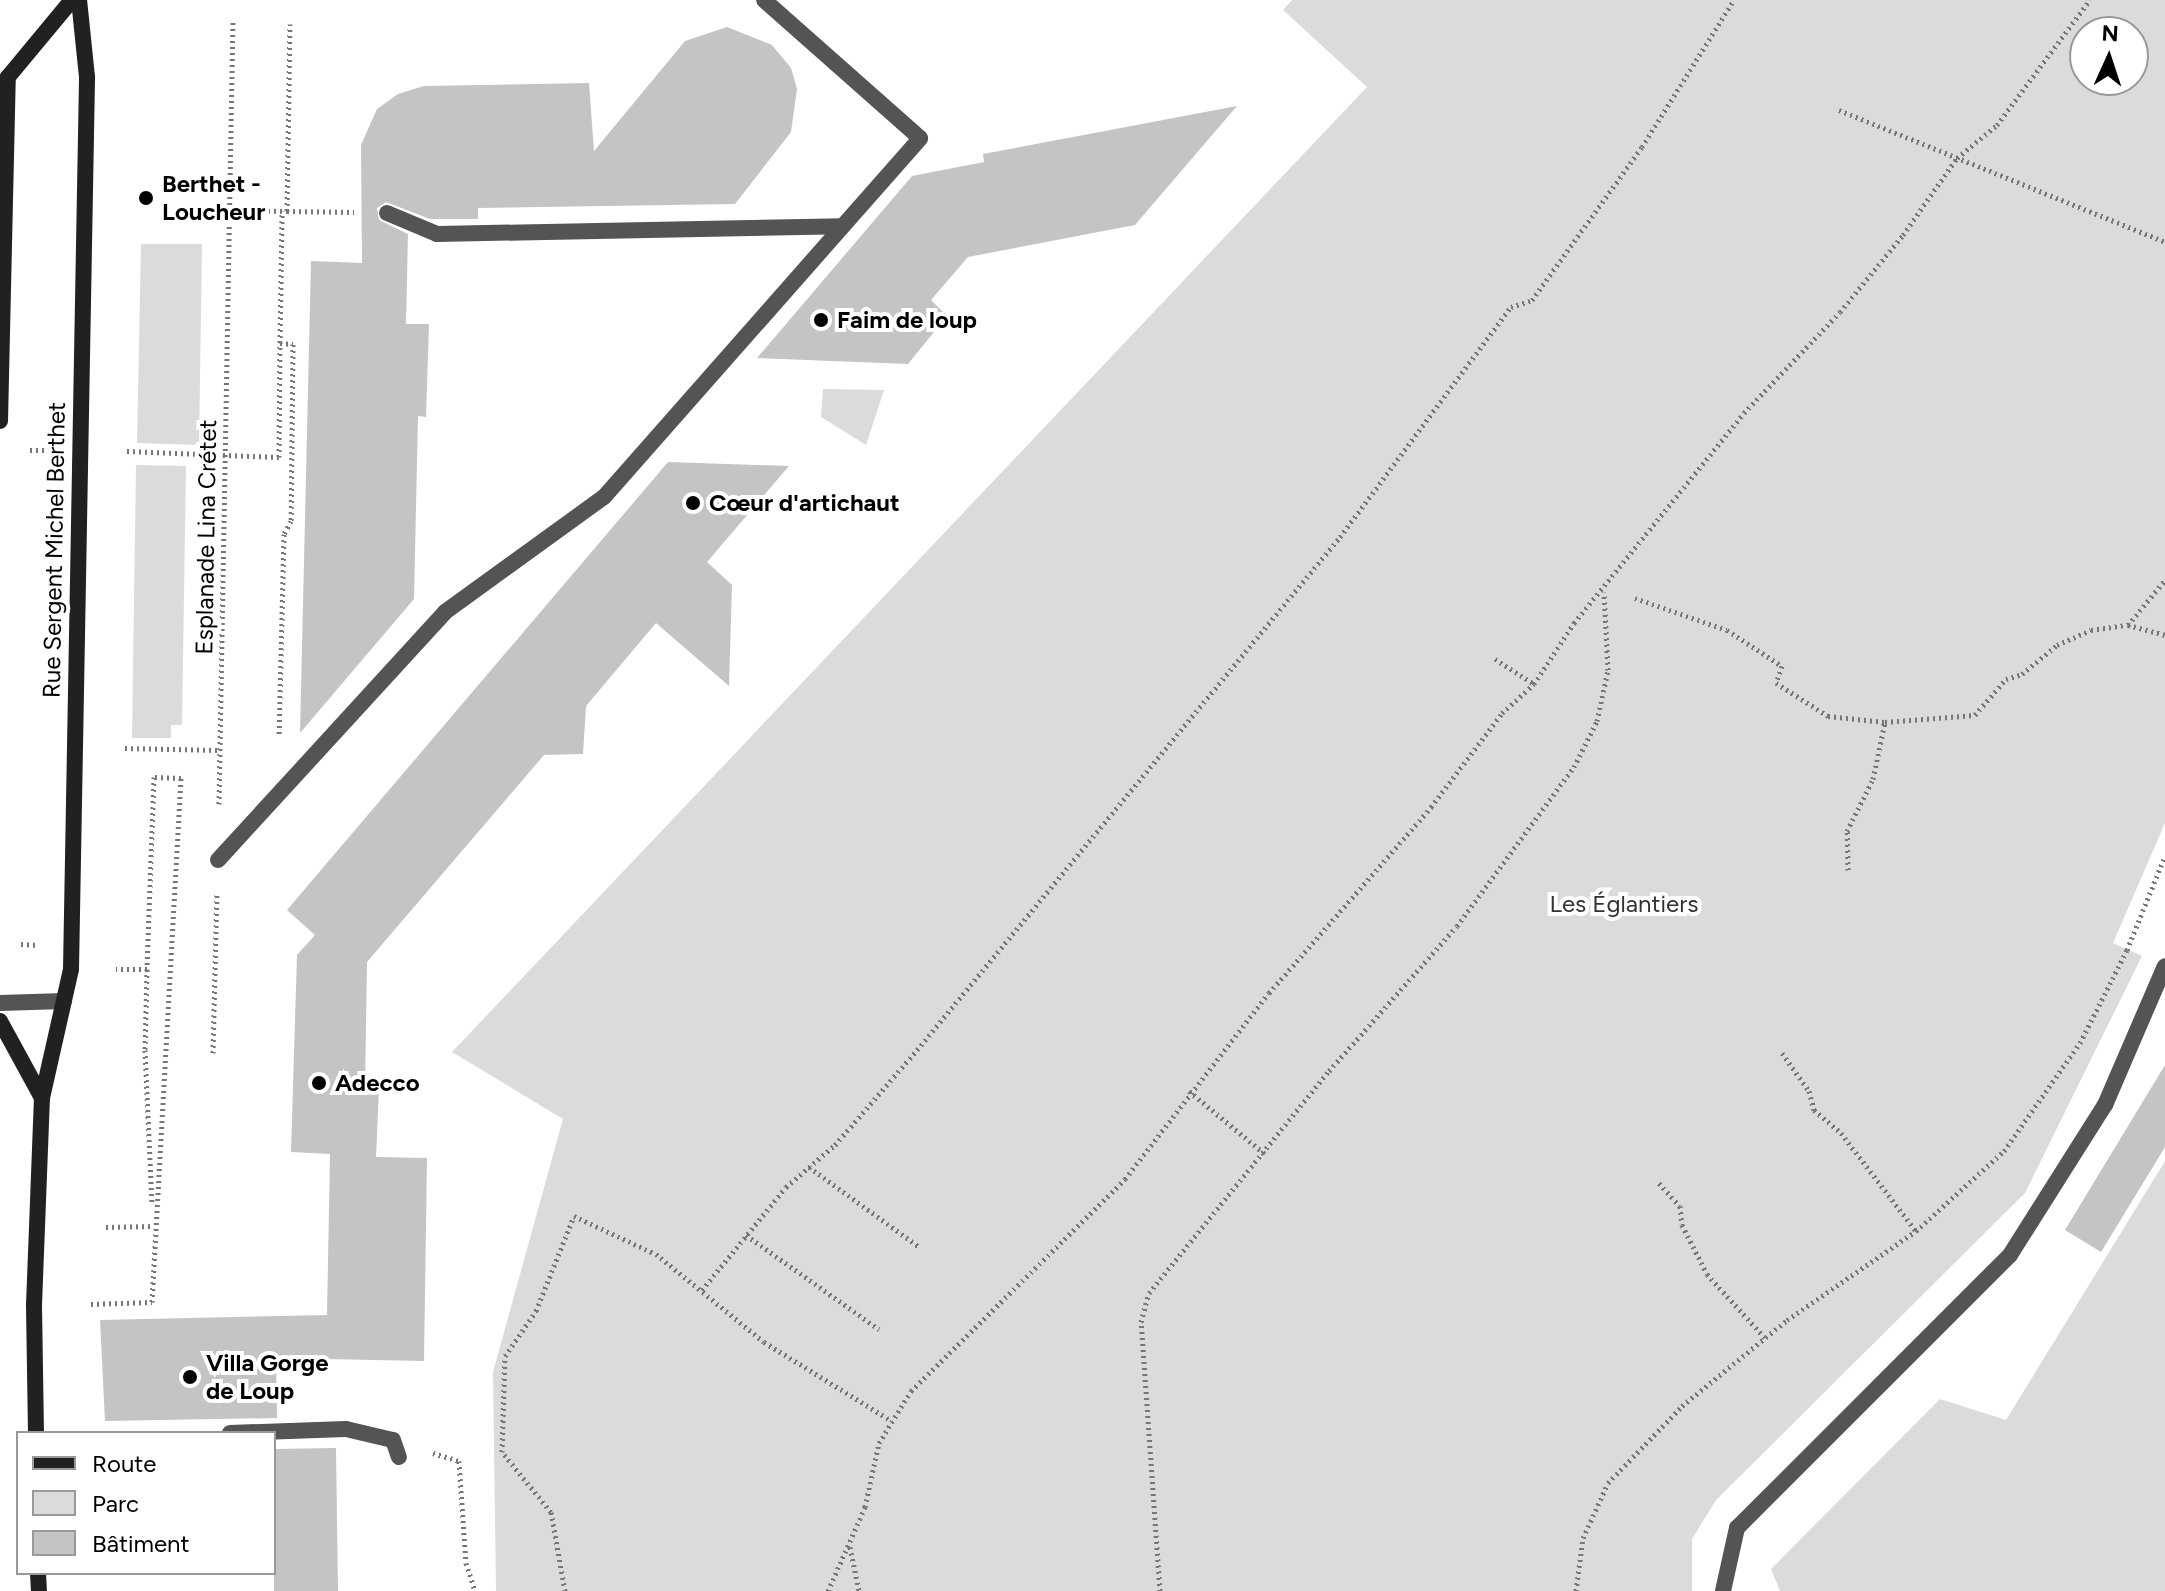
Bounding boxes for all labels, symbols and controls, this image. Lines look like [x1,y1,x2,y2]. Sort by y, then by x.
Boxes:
north arrow [2069,16,2149,96]
text: N [2101,20,2119,47]
place label: Berthet - Loucheur [162,170,265,226]
marker: Berthet - Loucheur [137,189,155,207]
place label: Faim de loup [837,306,977,334]
marker: Faim de loup [812,311,830,329]
street label: Rue Sergent Michel Berthet [37,402,71,698]
street label: Esplanade Lina Crétet [190,419,222,655]
place label: Cœur d'artichaut [709,489,900,517]
marker: Cœur d'artichaut [684,494,702,512]
park label: Les Églantiers [1550,890,1698,918]
place label: Adecco [335,1069,420,1097]
marker: Adecco [310,1074,328,1092]
place label: Villa Gorge de Loup [206,1349,329,1405]
marker: Villa Gorge de Loup [181,1368,199,1386]
legend [16,1431,276,1575]
text: Route [92,1449,156,1478]
text: Parc [92,1489,139,1518]
text: Bâtiment [92,1529,190,1558]

